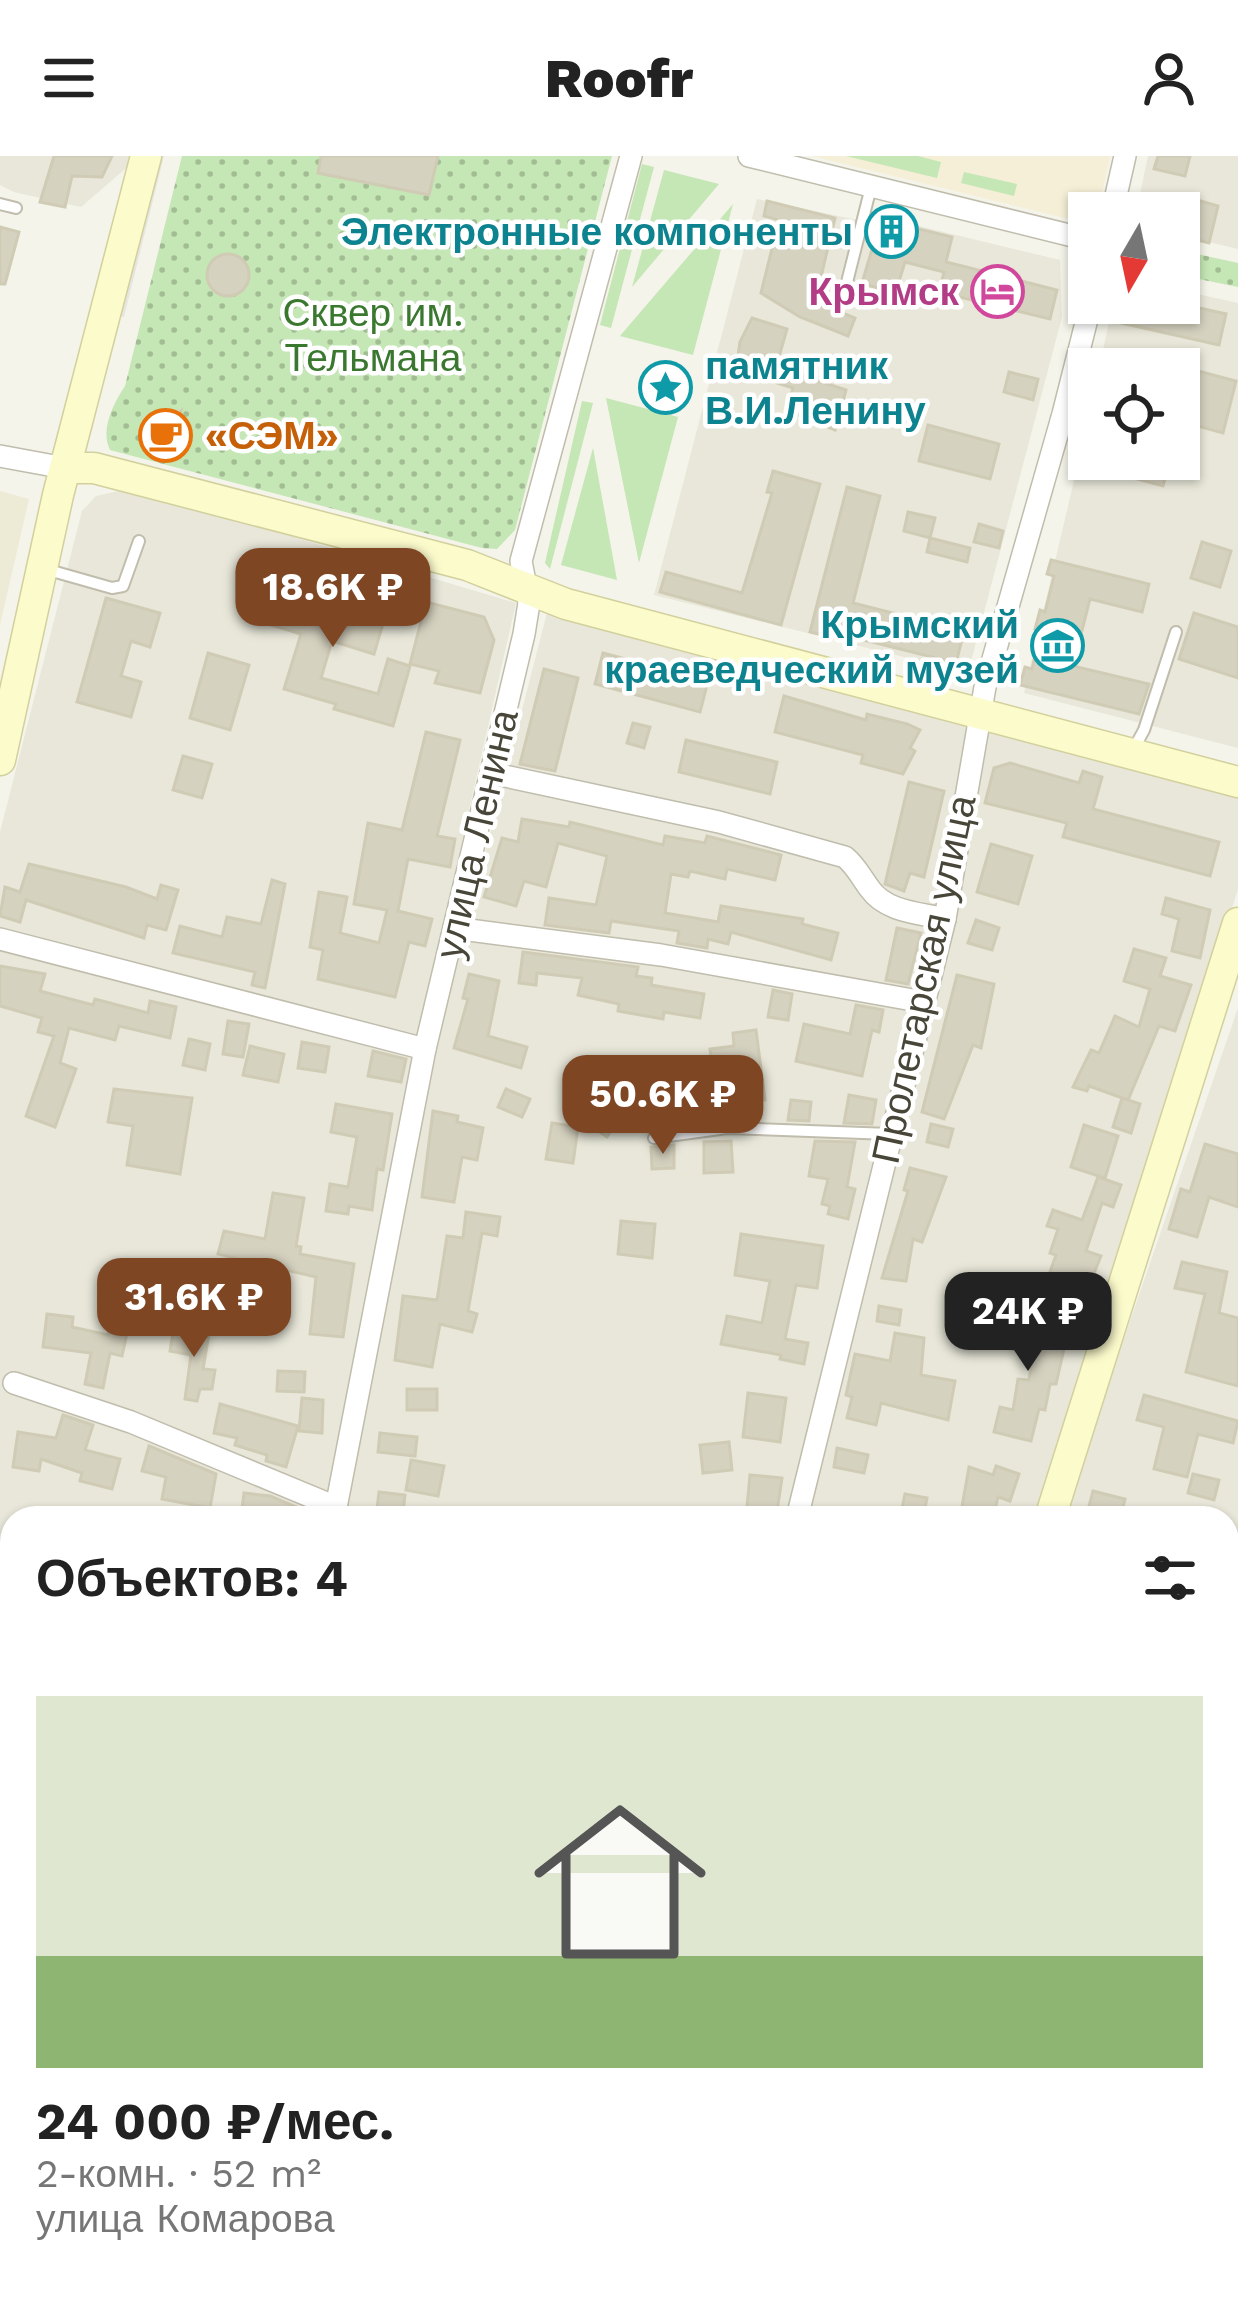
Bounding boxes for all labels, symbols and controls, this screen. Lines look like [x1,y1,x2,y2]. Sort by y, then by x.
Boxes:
icon: menu [36,45,102,111]
icon: person [1136,45,1202,111]
text: Roofr [545,47,693,110]
north arrow [1068,192,1200,324]
map controls [1068,192,1200,480]
building icon: Электронные компоненты [864,203,920,259]
place label: Электронные компоненты [341,209,853,254]
hotel icon: Крымск [970,263,1026,319]
place label: Крымск [809,269,959,314]
park label: Сквер им. Тельмана [282,290,464,380]
place label: памятник В.И.Ленину [705,343,926,433]
button: locate [1068,348,1200,480]
place icon: памятник В.И.Ленину [638,359,694,415]
cafe icon: «СЭМ» [138,407,194,463]
place label: «СЭМ» [205,413,339,458]
pin: 18.6K ₽ [222,548,444,650]
text: 18.6K ₽ [262,564,404,609]
place label: Крымский краеведческий музей [604,602,1019,692]
museum icon: Крымский краеведческий музей [1030,618,1086,674]
street label: улица Ленина [426,705,527,963]
street label: Пролетарская улица [862,791,985,1167]
pin: 50.6K ₽ [552,1055,774,1157]
text: 50.6K ₽ [589,1071,737,1116]
pin: 31.6K ₽ [83,1258,305,1360]
pin: 24K ₽ [944,1272,1112,1374]
text: 31.6K ₽ [124,1274,264,1319]
text: 24K ₽ [972,1288,1084,1333]
icon: filters [1137,1545,1203,1611]
text: Объектов: 4 [36,1549,348,1608]
icon: home [512,1774,728,1990]
text: 24 000 ₽/мес. [36,2092,394,2151]
text: 2-комн. · 52 m² [36,2151,321,2196]
text: улица Комарова [36,2196,335,2241]

